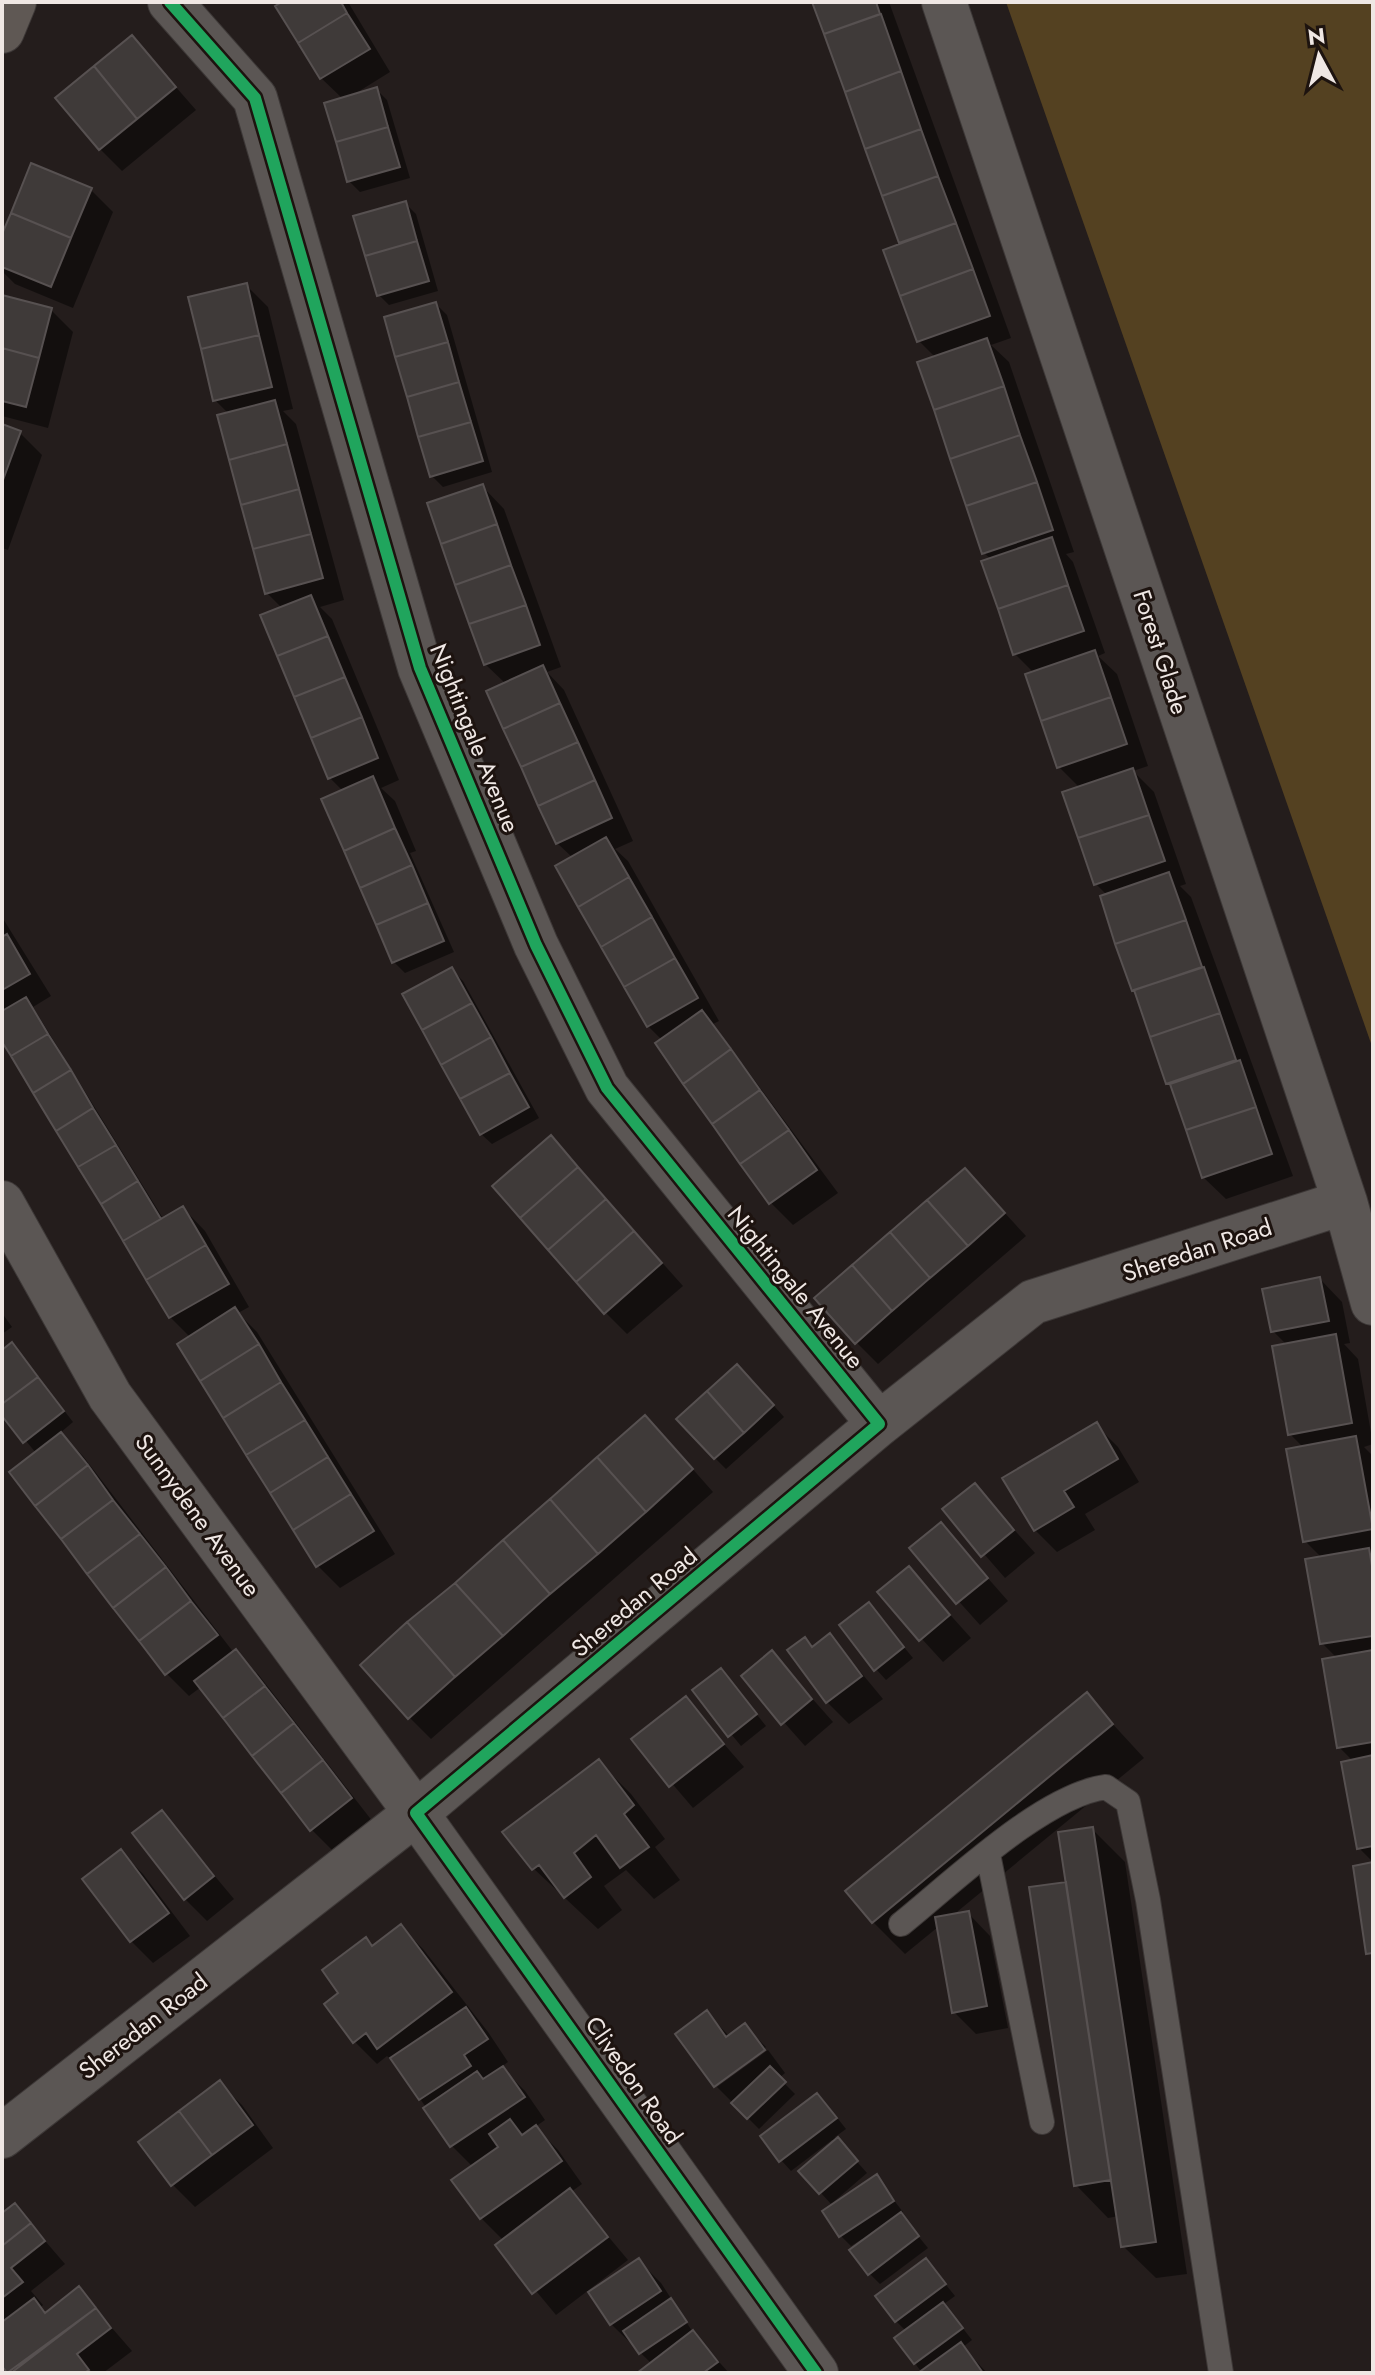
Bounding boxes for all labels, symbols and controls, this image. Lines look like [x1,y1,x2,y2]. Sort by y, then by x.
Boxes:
north arrow [1279,16,1359,96]
text: N [1306,19,1327,53]
street label: Forest Glade [1124,585,1198,719]
street label: Nightingale Avenue [421,638,529,838]
street label: Nightingale Avenue [719,1198,873,1376]
street label: Sheredan Road [1118,1209,1276,1291]
street label: Sunnydene Avenue [127,1426,269,1604]
street label: Sheredan Road [563,1539,705,1665]
street label: Sheredan Road [71,1964,215,2088]
street label: Clivedon Road [577,2009,691,2151]

